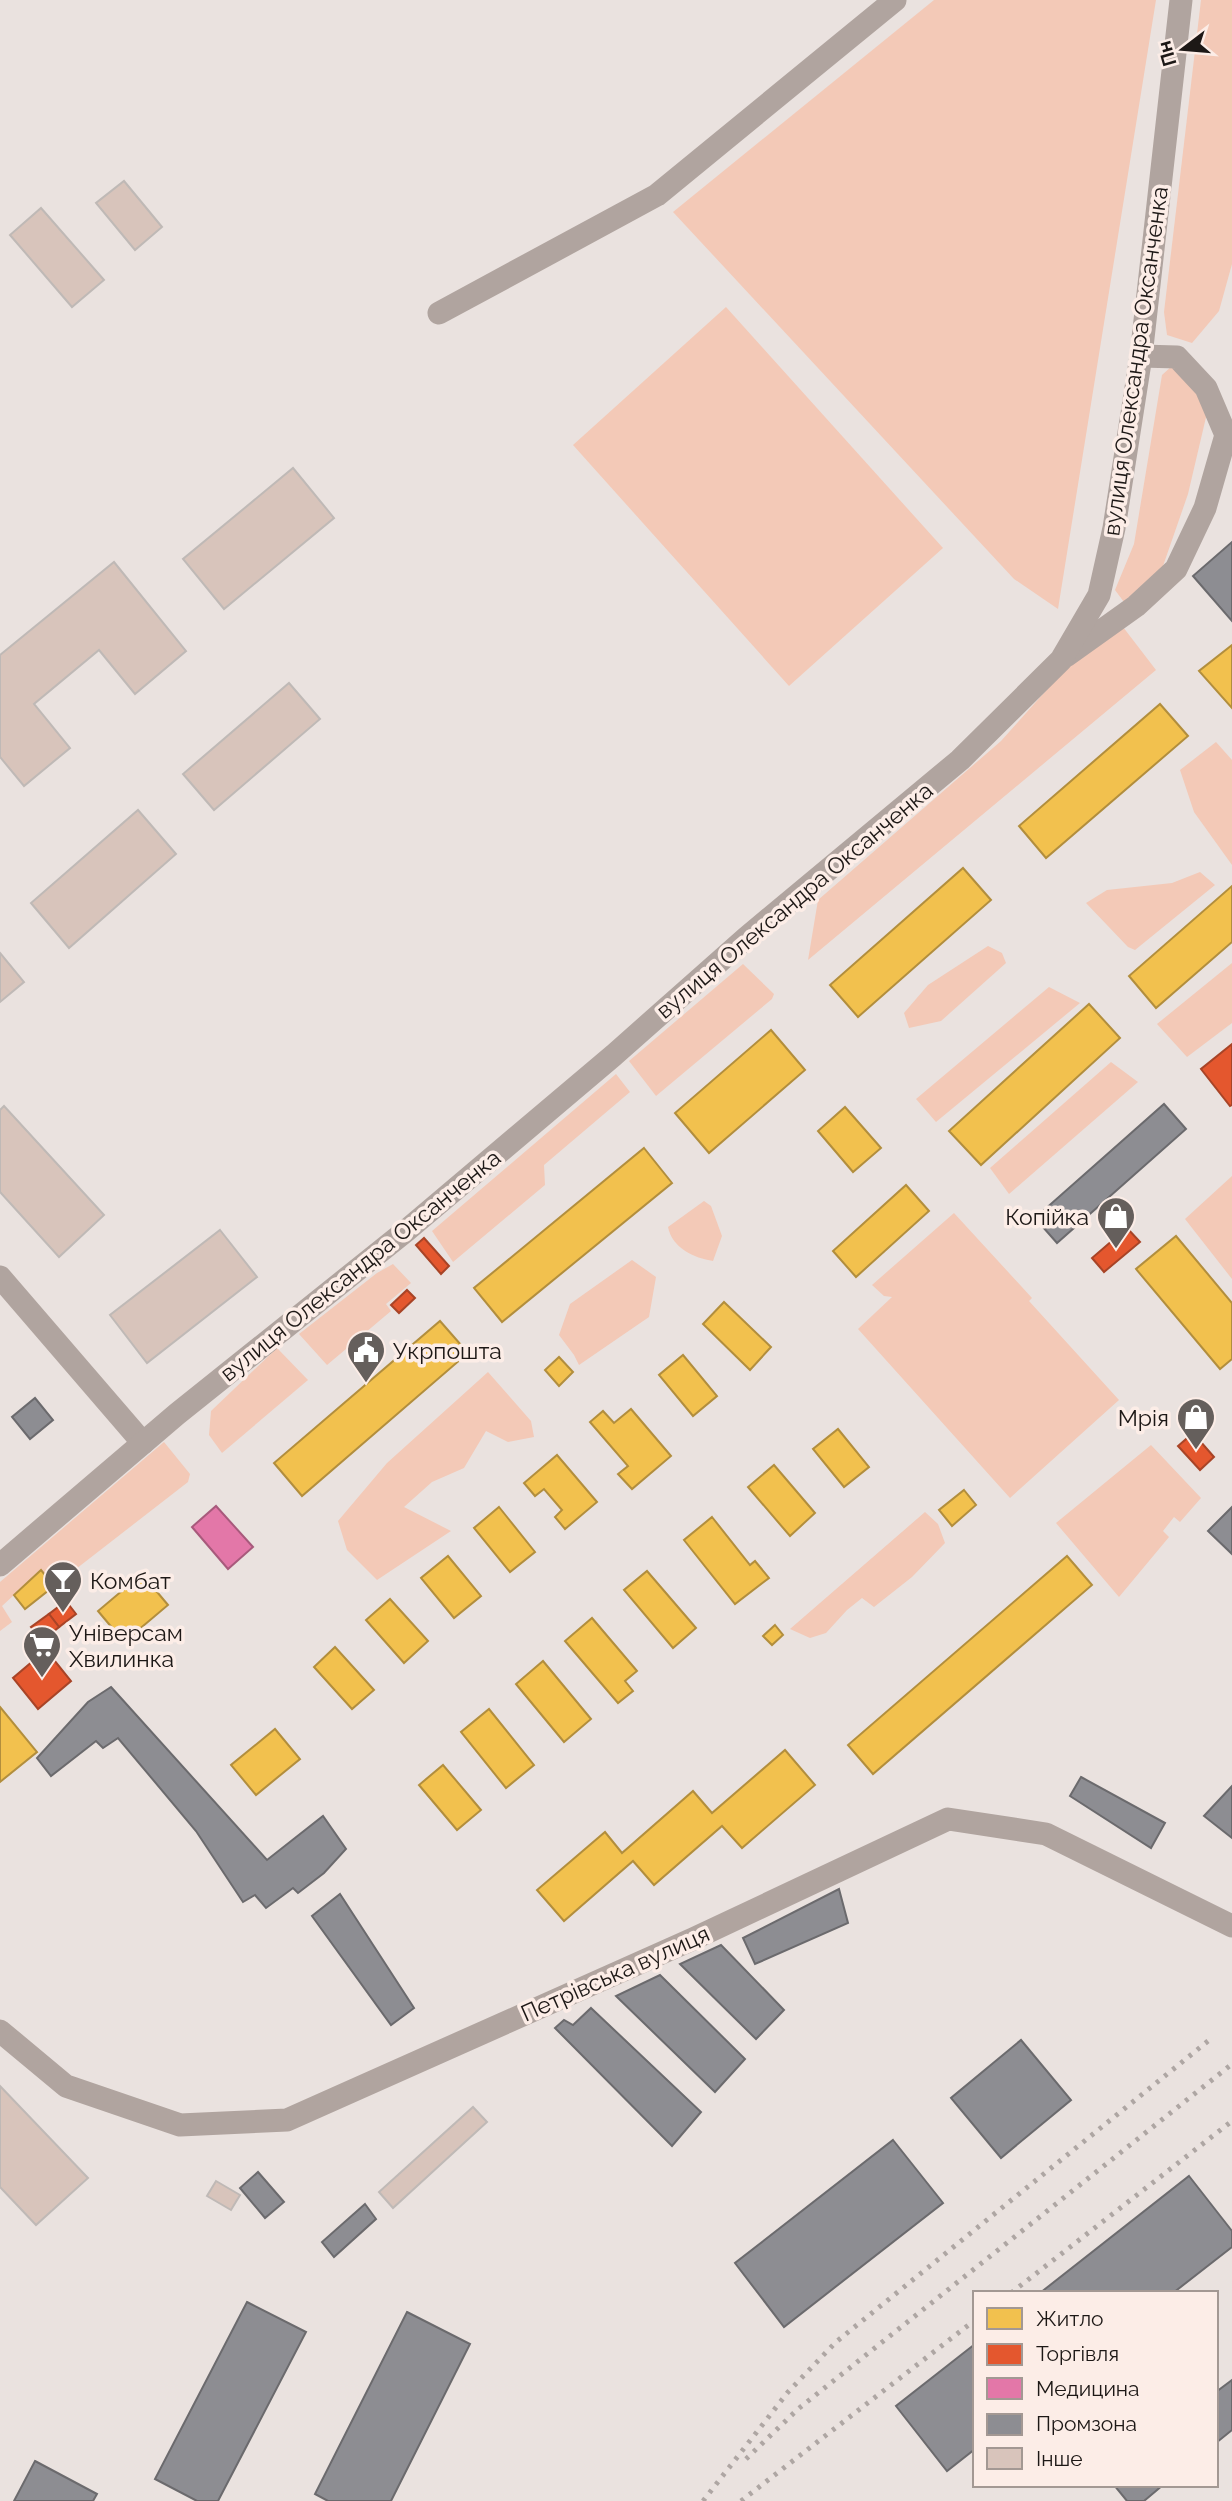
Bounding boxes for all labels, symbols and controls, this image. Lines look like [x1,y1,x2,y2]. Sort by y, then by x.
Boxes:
north arrow [1148,14,1218,84]
text: Пн [1153,39,1181,69]
street label: вулиця Олександра Оксанченка [1097,185,1173,537]
street label: вулиця Олександра Оксанченка [650,776,938,1024]
street label: вулиця Олександра Оксанченка [214,1144,506,1386]
shop icon: Копійка [1095,1195,1137,1250]
place label: Копійка [1005,1203,1089,1230]
public building icon: Укрпошта [345,1329,387,1384]
place label: Укрпошта [393,1337,502,1364]
shop icon: Мрія [1175,1396,1217,1451]
place label: Мрія [1118,1404,1169,1431]
bar icon: Комбат [42,1559,84,1614]
place label: Комбат [90,1567,171,1594]
place label: Універсам Хвилинка [69,1619,183,1672]
supermarket icon: Універсам Хвилинка [21,1624,63,1679]
street label: Петрівська вулиця [517,1919,713,2027]
legend [973,2291,1218,2487]
text: Житло [1036,2306,1104,2331]
text: Торгівля [1036,2341,1119,2366]
text: Медицина [1036,2376,1140,2401]
text: Промзона [1036,2411,1137,2436]
text: Інше [1036,2446,1083,2471]

